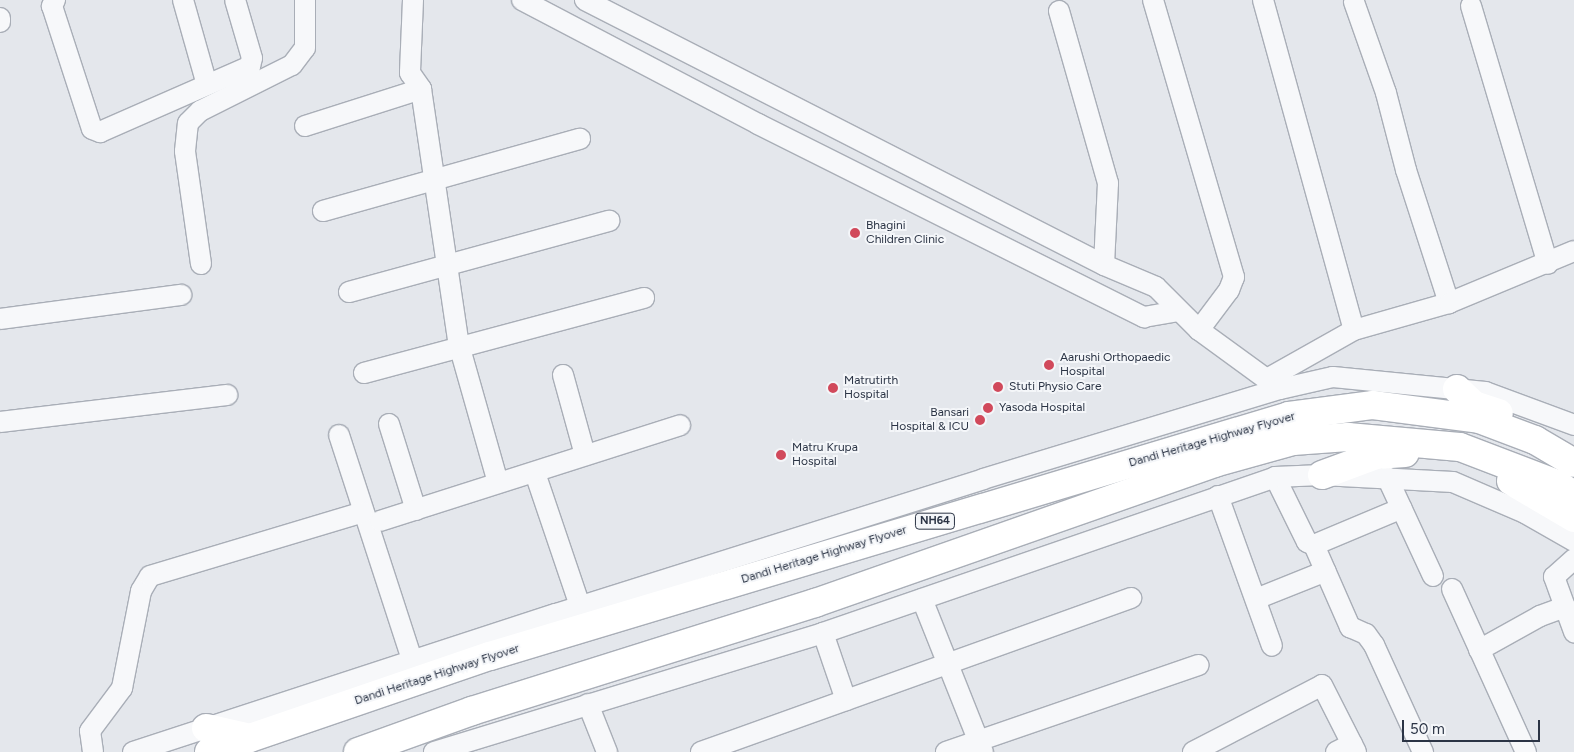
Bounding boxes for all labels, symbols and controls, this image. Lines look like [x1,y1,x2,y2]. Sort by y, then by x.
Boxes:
place label: Bhagini Children Clinic [866,219,944,247]
marker: Bhagini Children Clinic [848,226,862,240]
place label: Aarushi Orthopaedic Hospital [1060,351,1171,379]
marker: Aarushi Orthopaedic Hospital [1042,358,1056,372]
place label: Matrutirth Hospital [844,374,898,402]
marker: Stuti Physio Care [991,380,1005,394]
place label: Stuti Physio Care [1009,380,1101,394]
marker: Matrutirth Hospital [826,381,840,395]
marker: Yasoda Hospital [981,401,995,415]
place label: Yasoda Hospital [999,401,1085,415]
place label: Bansari Hospital & ICU [890,406,969,434]
street label: Dandi Heritage Highway Flyover [1127,409,1297,471]
marker: Bansari Hospital & ICU [973,413,987,427]
place label: Matru Krupa Hospital [792,441,858,469]
marker: Matru Krupa Hospital [774,448,788,462]
road number: NH64 [914,512,956,530]
street label: Dandi Heritage Highway Flyover [740,523,908,587]
street label: Dandi Heritage Highway Flyover [353,642,521,708]
scale bar [1404,710,1542,742]
text: 50 m [1410,720,1445,738]

